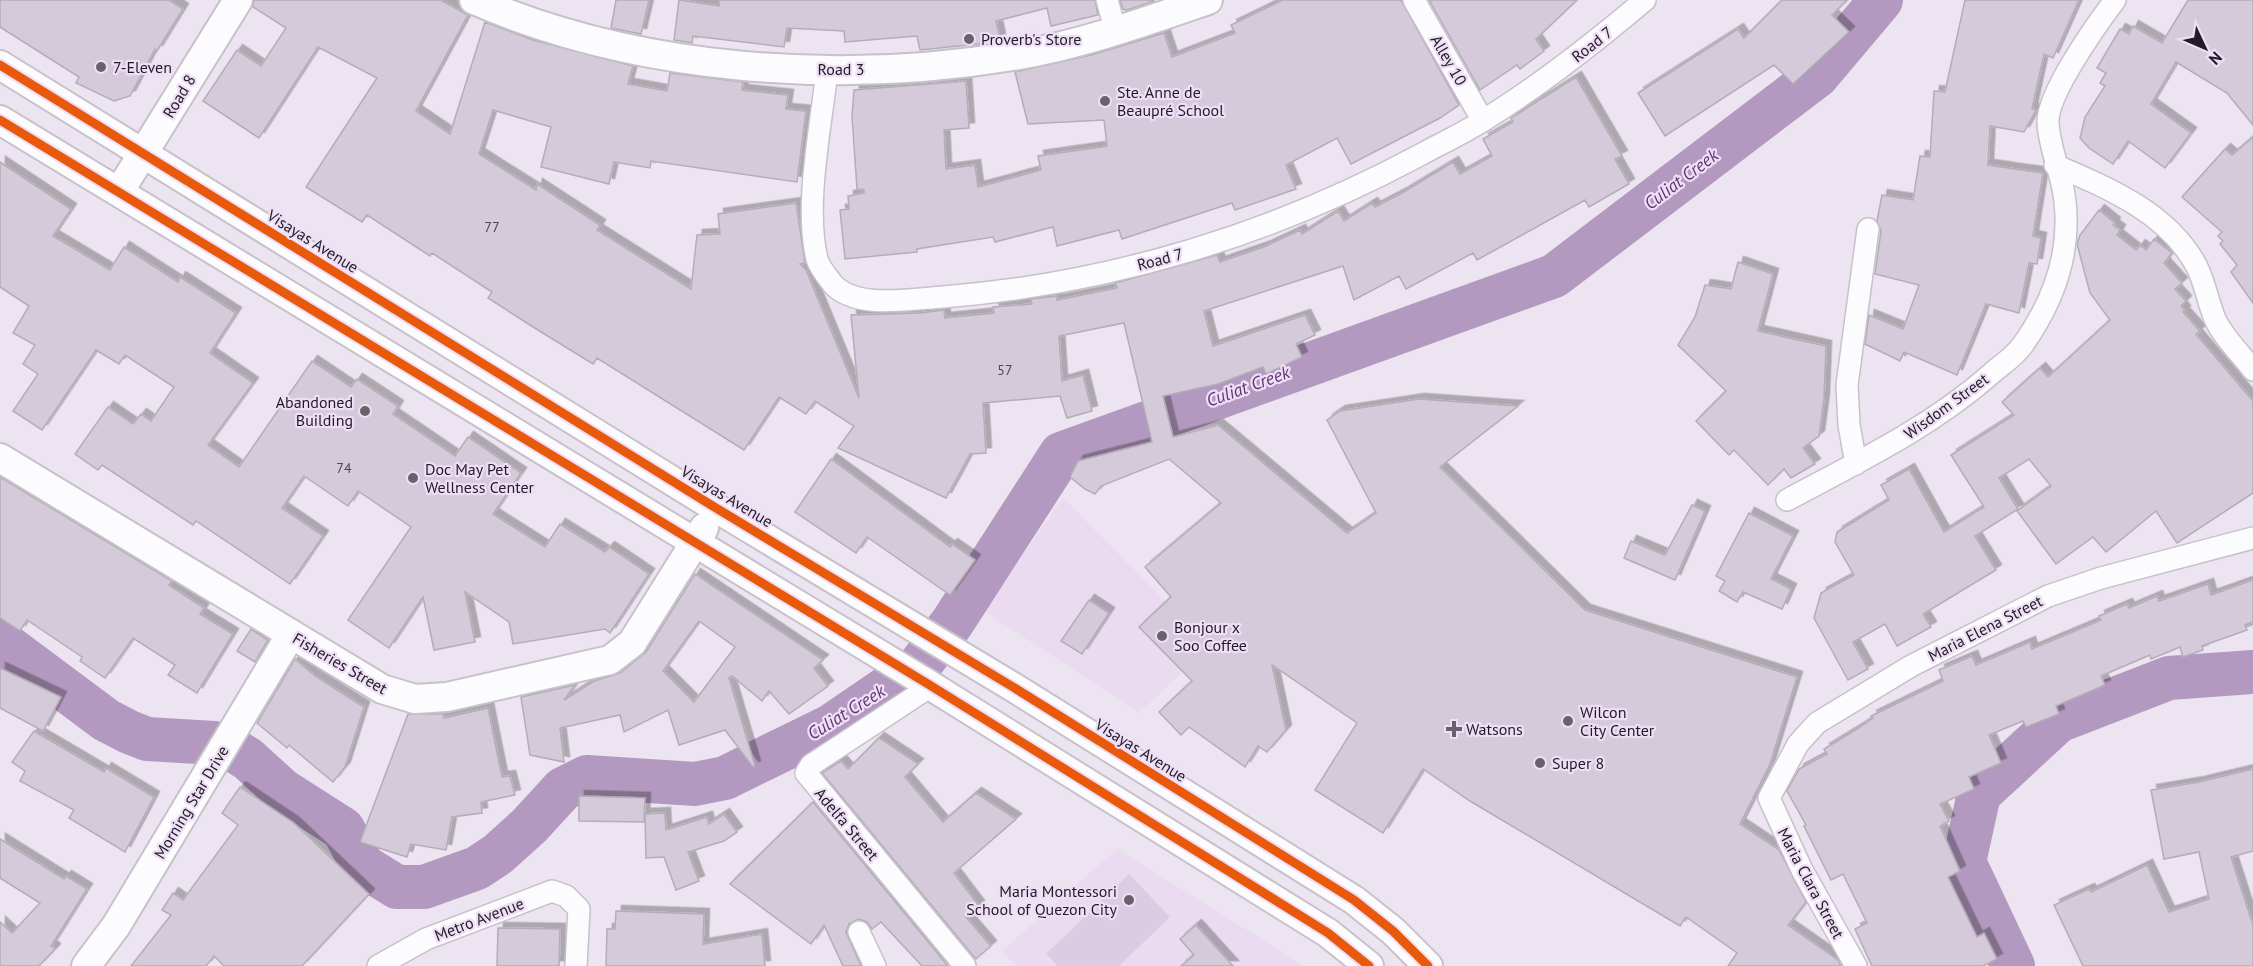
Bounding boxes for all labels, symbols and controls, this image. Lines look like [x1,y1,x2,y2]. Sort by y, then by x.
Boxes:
north arrow [2175,18,2235,78]
street label: Road 7 [1567,22,1617,66]
place label: Proverb's Store [981,29,1082,49]
street label: Alley 10 [1427,31,1472,89]
marker: Proverb's Store [962,32,976,46]
text: N [2205,48,2227,69]
place label: 7-Eleven [113,57,172,77]
street label: Road 3 [818,59,864,79]
marker: 7-Eleven [94,60,108,74]
street label: Road 8 [158,71,200,121]
place label: Ste. Anne de Beaupré School [1117,82,1224,120]
marker: Ste. Anne de Beaupré School [1098,94,1112,108]
water label: Culiat Creek [1639,143,1723,214]
street label: Visayas Avenue [263,204,362,277]
house number: 77 [484,218,500,236]
street label: Road 7 [1135,243,1185,275]
water label: Culiat Creek [1203,360,1294,412]
house number: 57 [997,361,1013,379]
street label: Wisdom Street [1900,368,1993,443]
place label: Abandoned Building [276,392,353,430]
marker: Abandoned Building [358,404,372,418]
house number: 74 [336,459,352,477]
place label: Doc May Pet Wellness Center [425,459,535,497]
street label: Visayas Avenue [676,460,777,531]
marker: Doc May Pet Wellness Center [406,471,420,485]
street label: Maria Elena Street [1924,590,2046,665]
place label: Bonjour x Soo Coffee [1174,617,1247,655]
street label: Fisheries Street [289,628,391,698]
marker: Bonjour x Soo Coffee [1155,629,1169,643]
water label: Culiat Creek [803,679,890,745]
place label: Wilcon City Center [1580,702,1655,740]
street label: Visayas Avenue [1091,713,1190,786]
marker: Wilcon City Center [1561,714,1575,728]
place label: Watsons [1466,719,1523,739]
marker: Watsons [1447,722,1461,736]
street label: Morning Star Drive [149,742,233,862]
place label: Super 8 [1552,753,1604,773]
marker: Super 8 [1533,756,1547,770]
street label: Adelfa Street [811,784,884,865]
street label: Maria Clara Street [1773,824,1849,942]
place label: Maria Montessori School of Quezon City [966,881,1118,919]
street label: Metro Avenue [432,893,526,945]
marker: Maria Montessori School of Quezon City [1122,893,1136,907]

